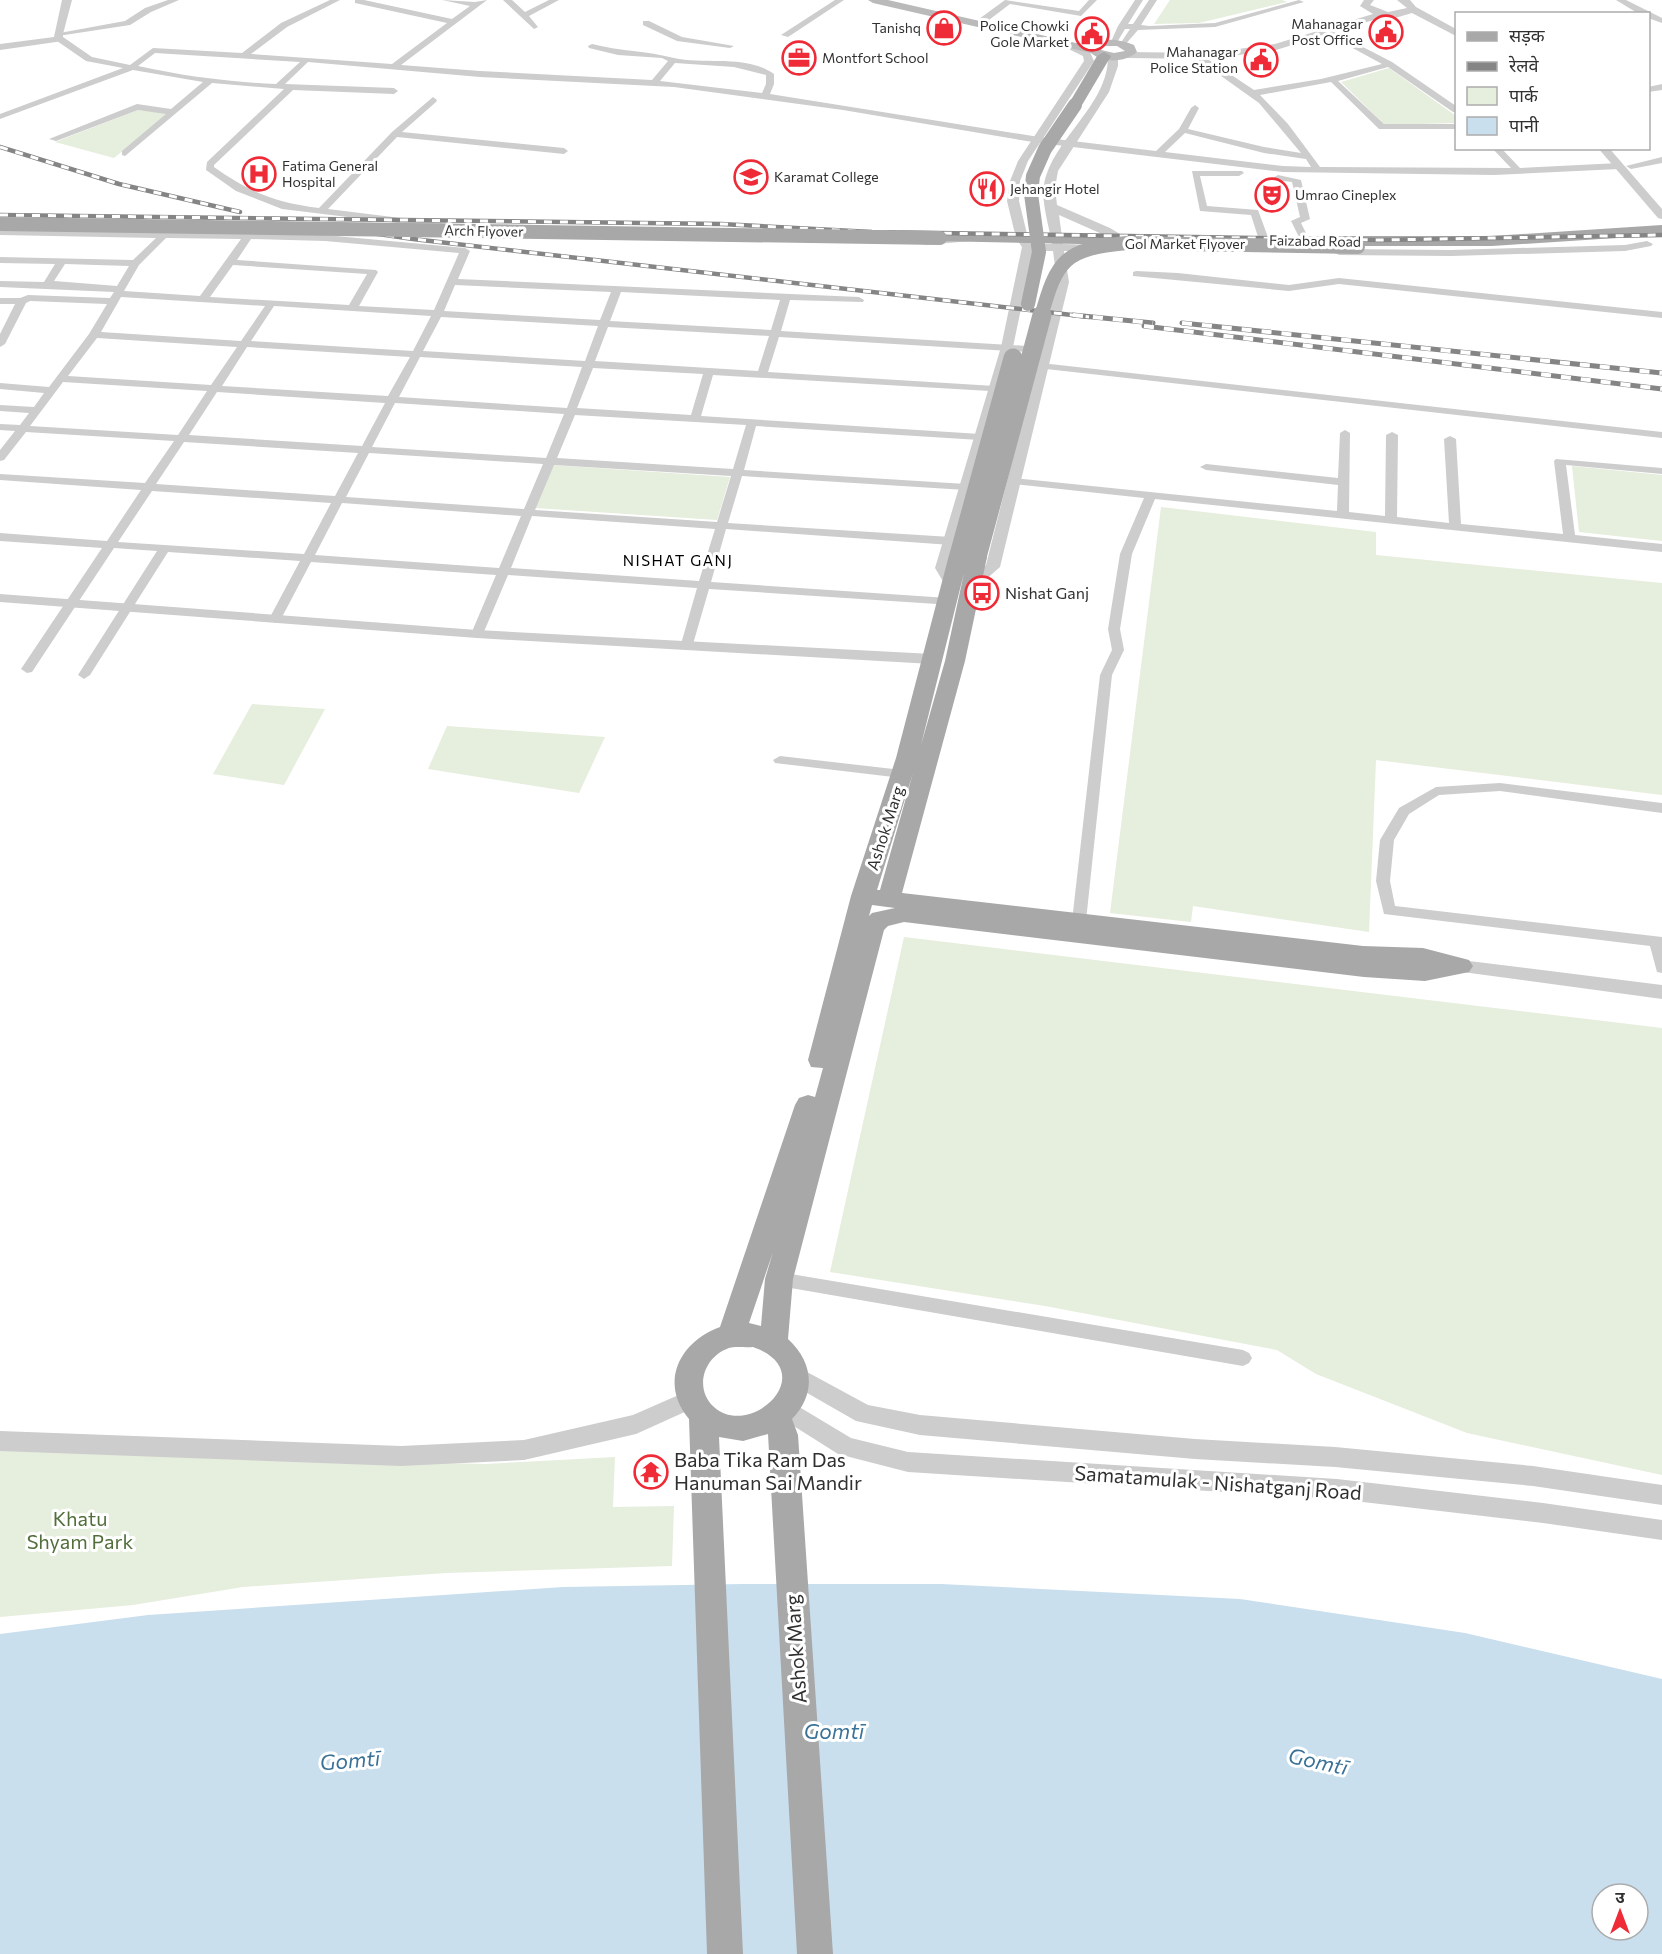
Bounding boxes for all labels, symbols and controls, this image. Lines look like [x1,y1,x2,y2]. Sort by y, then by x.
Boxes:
shop icon: Tanishq [926,10,962,46]
legend [1455,12,1650,150]
public building icon: Mahanagar Post Office [1368,14,1404,50]
place label: Mahanagar Post Office [1291,15,1363,48]
public building icon: Police Chowki Gole Market [1074,16,1110,52]
place label: Police Chowki Gole Market [980,17,1069,50]
place label: Tanishq [872,19,921,36]
text: सड़क [1509,24,1546,46]
office icon: Montfort School [781,40,817,76]
public building icon: Mahanagar Police Station [1243,42,1279,78]
place label: Mahanagar Police Station [1150,43,1238,76]
place label: Montfort School [822,49,929,66]
text: रेलवे [1508,54,1540,76]
text: पार्क [1509,84,1539,106]
text: पानी [1509,114,1539,136]
hospital icon: Fatima General Hospital [241,156,277,192]
place label: Fatima General Hospital [282,157,378,190]
school or university icon: Karamat College [733,159,769,195]
place label: Karamat College [774,168,879,185]
restaurant icon: Jehangir Hotel [969,171,1005,207]
theatre icon: Umrao Cineplex [1254,177,1290,213]
place label: Jehangir Hotel [1010,180,1100,197]
place label: Umrao Cineplex [1295,186,1397,203]
street label: Arch Flyover [444,221,524,240]
street label: Faizabad Road [1269,231,1361,250]
street label: Gol Market Flyover [1125,235,1246,252]
district label: NISHAT GANJ [623,551,733,569]
bus stop icon: Nishat Ganj [964,575,1000,611]
place label: Nishat Ganj [1005,583,1089,602]
street label: Ashok Marg [862,783,907,872]
place label: Baba Tika Ram Das Hanuman Sai Mandir [674,1447,862,1494]
temple icon: Baba Tika Ram Das Hanuman Sai Mandir [633,1454,669,1490]
street label: Samatamulak - Nishatganj Road [1074,1460,1362,1504]
park label: Khatu Shyam Park [27,1506,134,1553]
street label: Ashok Marg [779,1594,811,1704]
water label: Gomtī [804,1718,867,1743]
water label: Gomtī [1286,1742,1353,1780]
water label: Gomtī [319,1744,384,1775]
north arrow [1590,1882,1650,1942]
text: उ [1615,1887,1625,1906]

